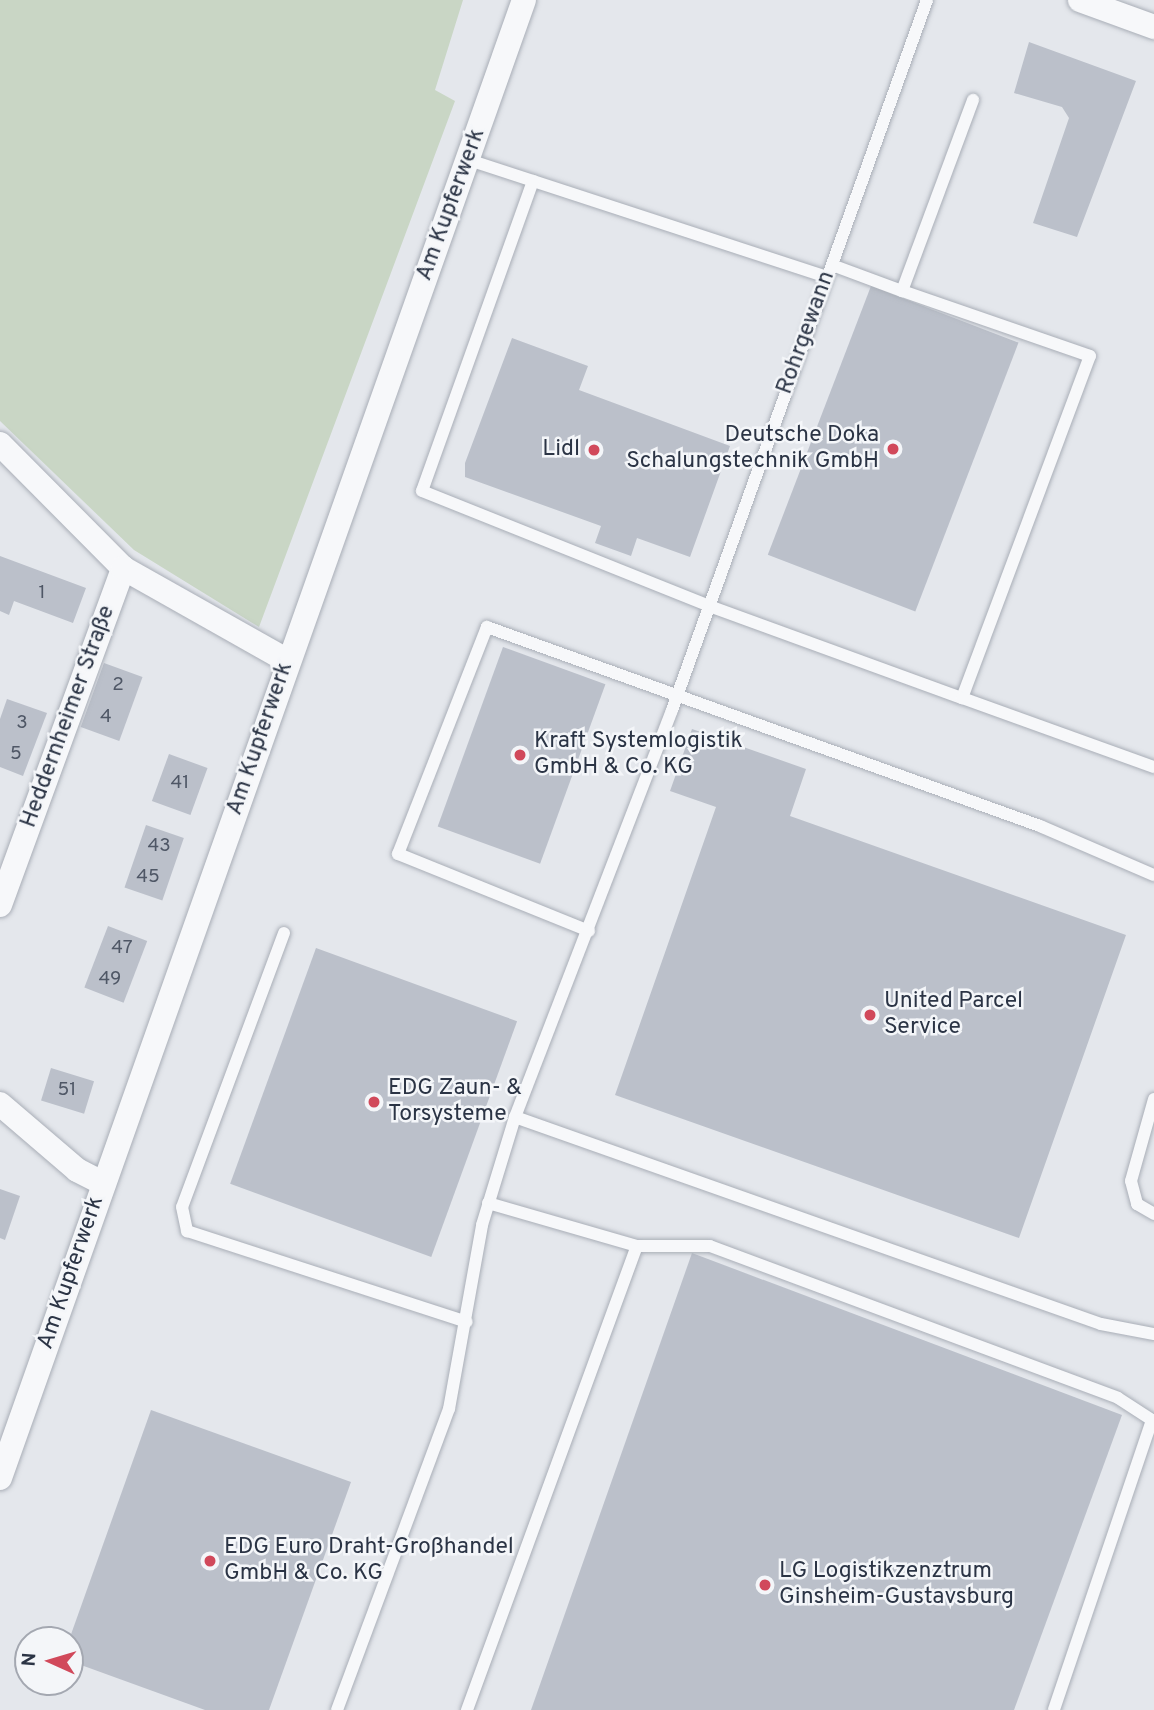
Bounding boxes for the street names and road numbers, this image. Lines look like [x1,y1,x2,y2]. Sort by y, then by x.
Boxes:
street label: Am Kupferwerk [412,125,492,285]
street label: Rohrgewann [772,268,842,398]
street label: Heddernheimer Straße [16,602,122,832]
street label: Am Kupferwerk [222,659,300,819]
street label: Am Kupferwerk [33,1193,111,1353]

